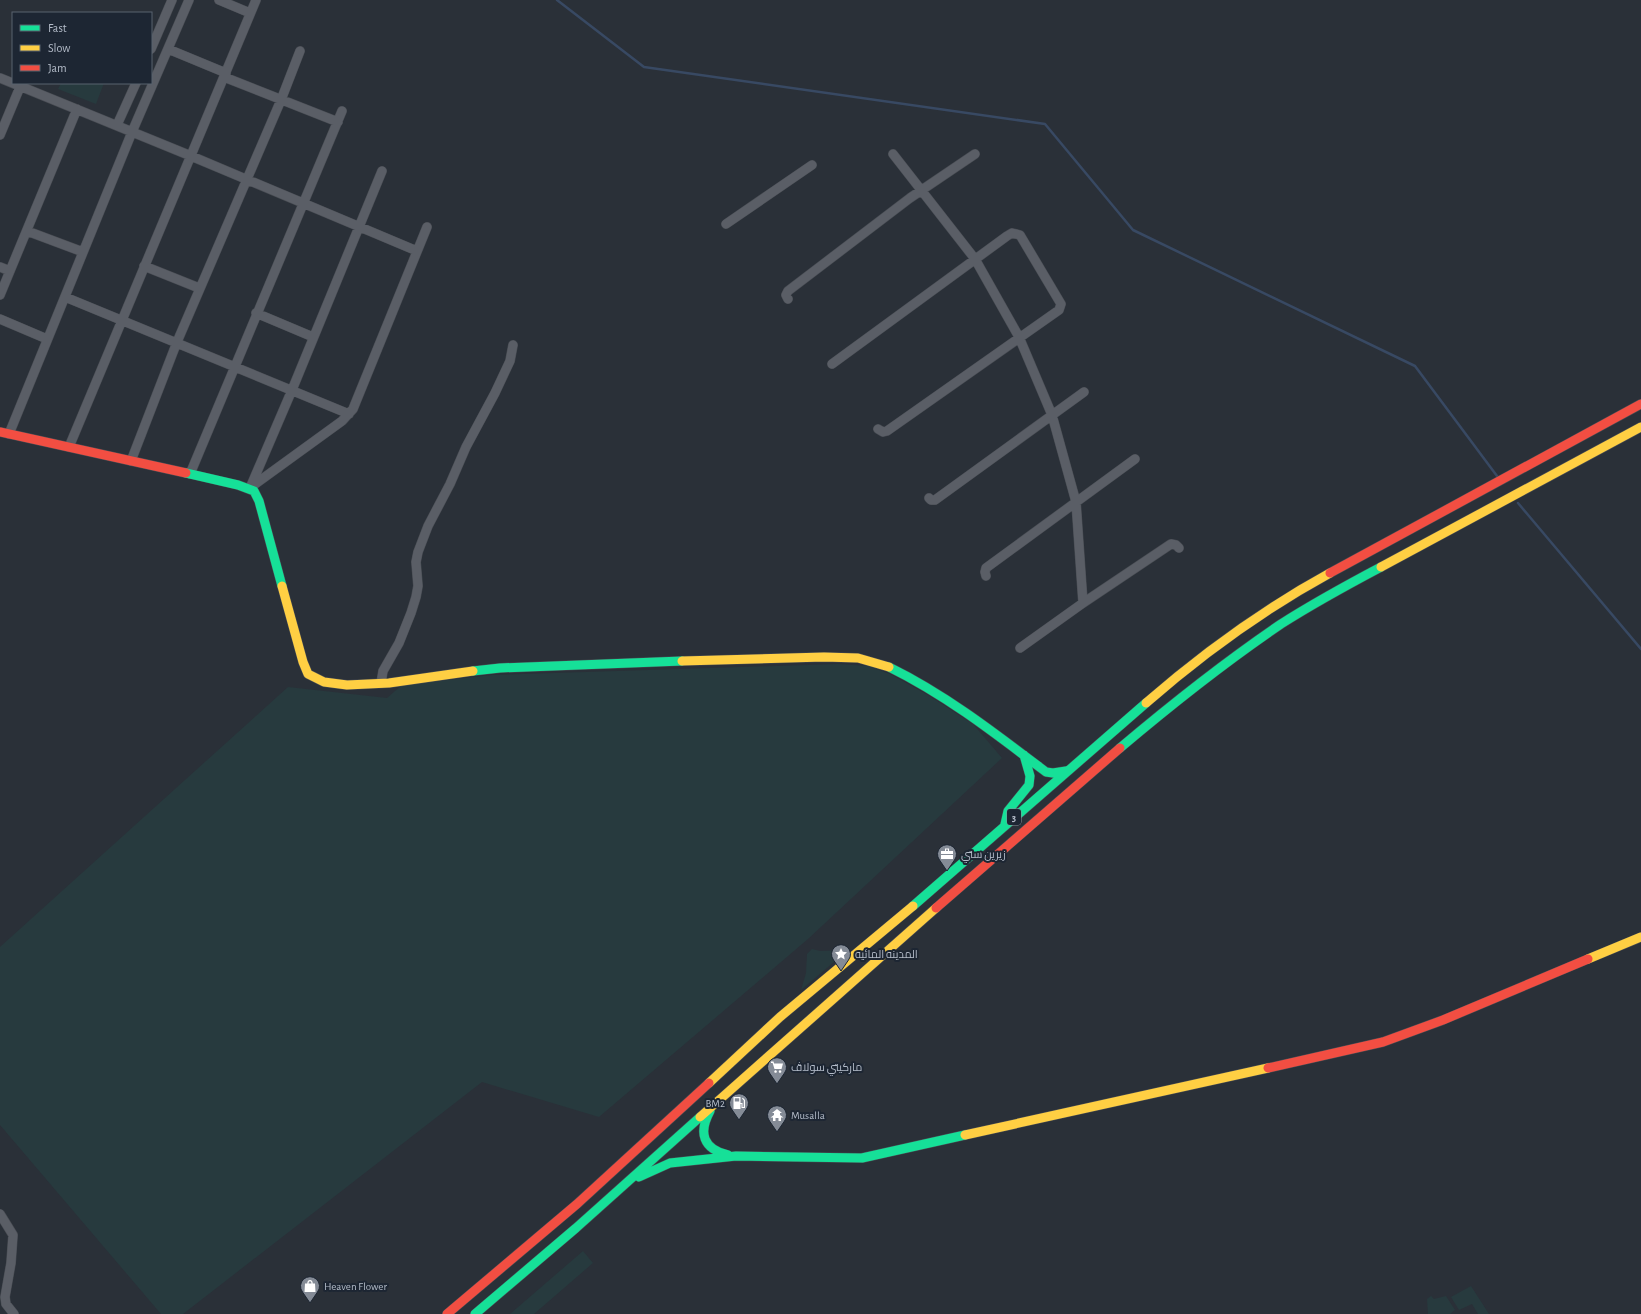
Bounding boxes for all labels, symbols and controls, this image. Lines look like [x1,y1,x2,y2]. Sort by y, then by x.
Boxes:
legend [12,12,152,84]
text: Fast [48,22,67,34]
text: Slow [48,42,70,54]
text: Jam [48,62,67,74]
road number: 3 [1007,809,1021,825]
office icon: زيرين ستي [936,843,958,871]
place label: زيرين ستي [961,849,1006,863]
place icon: المدينه المائيه [830,943,852,971]
place label: المدينه المائيه [855,949,918,960]
supermarket icon: ماركيتي سولاڤ [766,1056,788,1084]
place label: ماركيتي سولاڤ [791,1062,862,1076]
fuel station icon: BM2 [728,1092,750,1120]
place label: BM2 [705,1098,725,1109]
temple icon: Musalla [766,1104,788,1132]
place label: Musalla [791,1110,825,1121]
shop icon: Heaven Flower [299,1275,321,1303]
place label: Heaven Flower [324,1281,387,1292]

